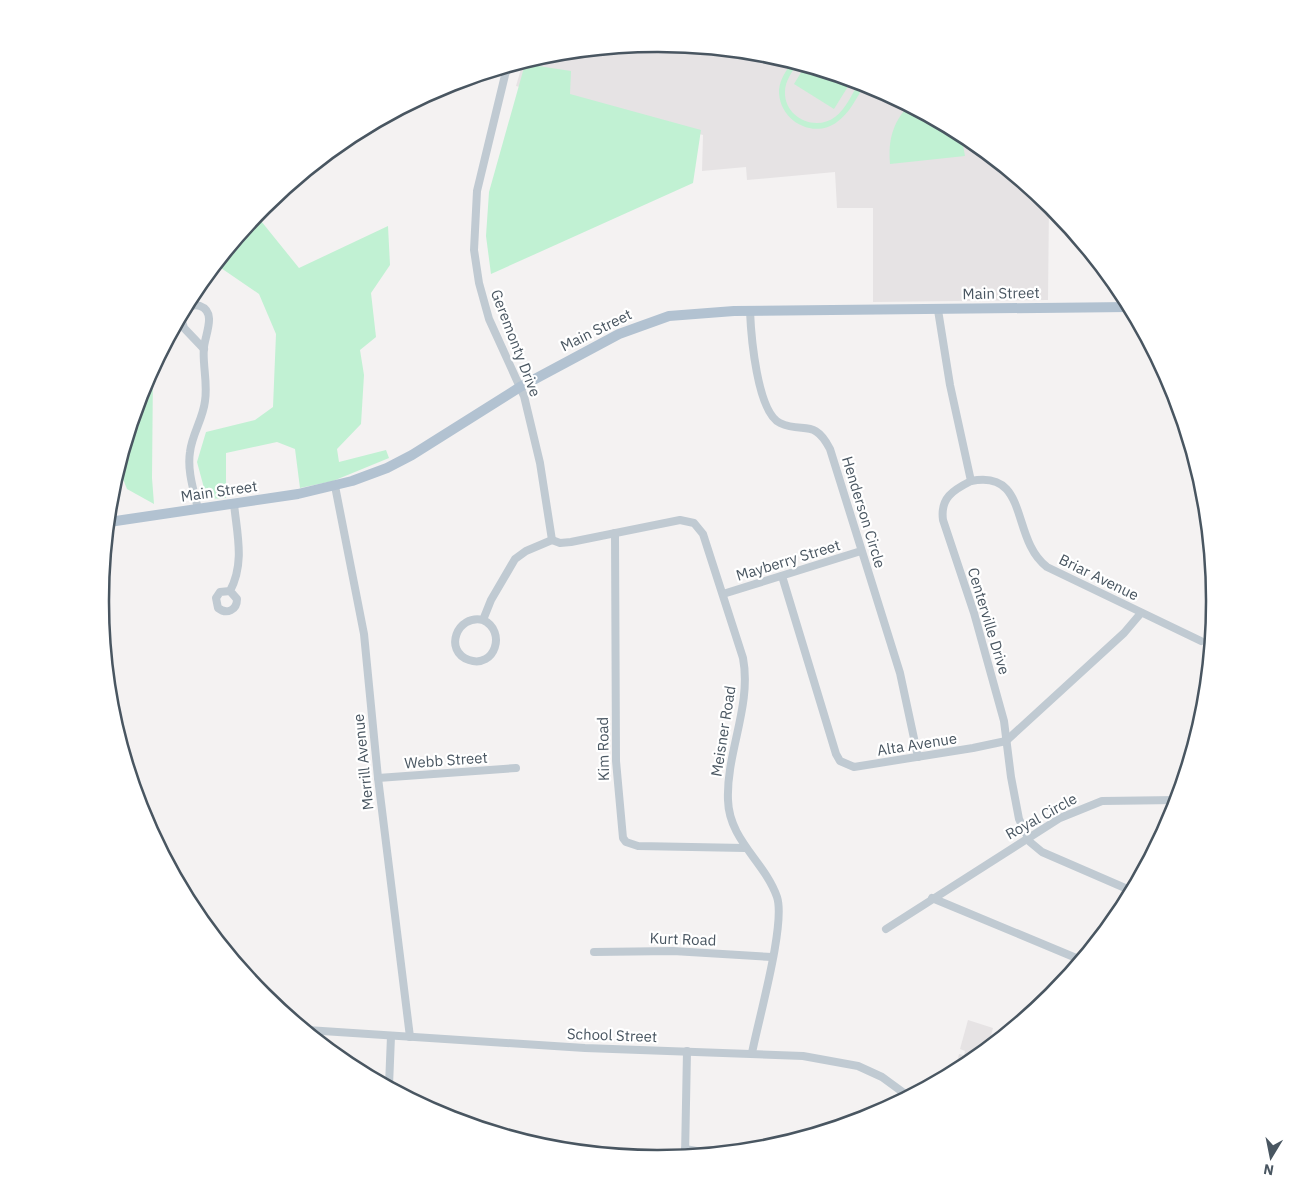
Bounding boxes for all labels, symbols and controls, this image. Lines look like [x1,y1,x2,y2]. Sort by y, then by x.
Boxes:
street label: Main Street [962,283,1040,303]
street label: Geremonty Drive [487,287,545,399]
street label: Main Street [557,305,635,355]
street label: Henderson Circle [838,454,890,570]
street label: Main Street [179,476,259,506]
street label: Mayberry Street [734,535,842,585]
street label: Briar Avenue [1056,550,1142,604]
street label: Centerville Drive [964,565,1014,677]
street label: Meisner Road [706,684,740,778]
street label: Merrill Avenue [348,713,378,811]
street label: Kim Road [593,717,613,781]
street label: Alta Avenue [876,728,958,760]
street label: Webb Street [404,748,488,772]
street label: Royal Circle [1002,789,1080,843]
street label: Kurt Road [649,928,717,950]
street label: School Street [567,1024,657,1046]
north arrow [1246,1132,1296,1182]
text: N [1262,1160,1275,1180]

